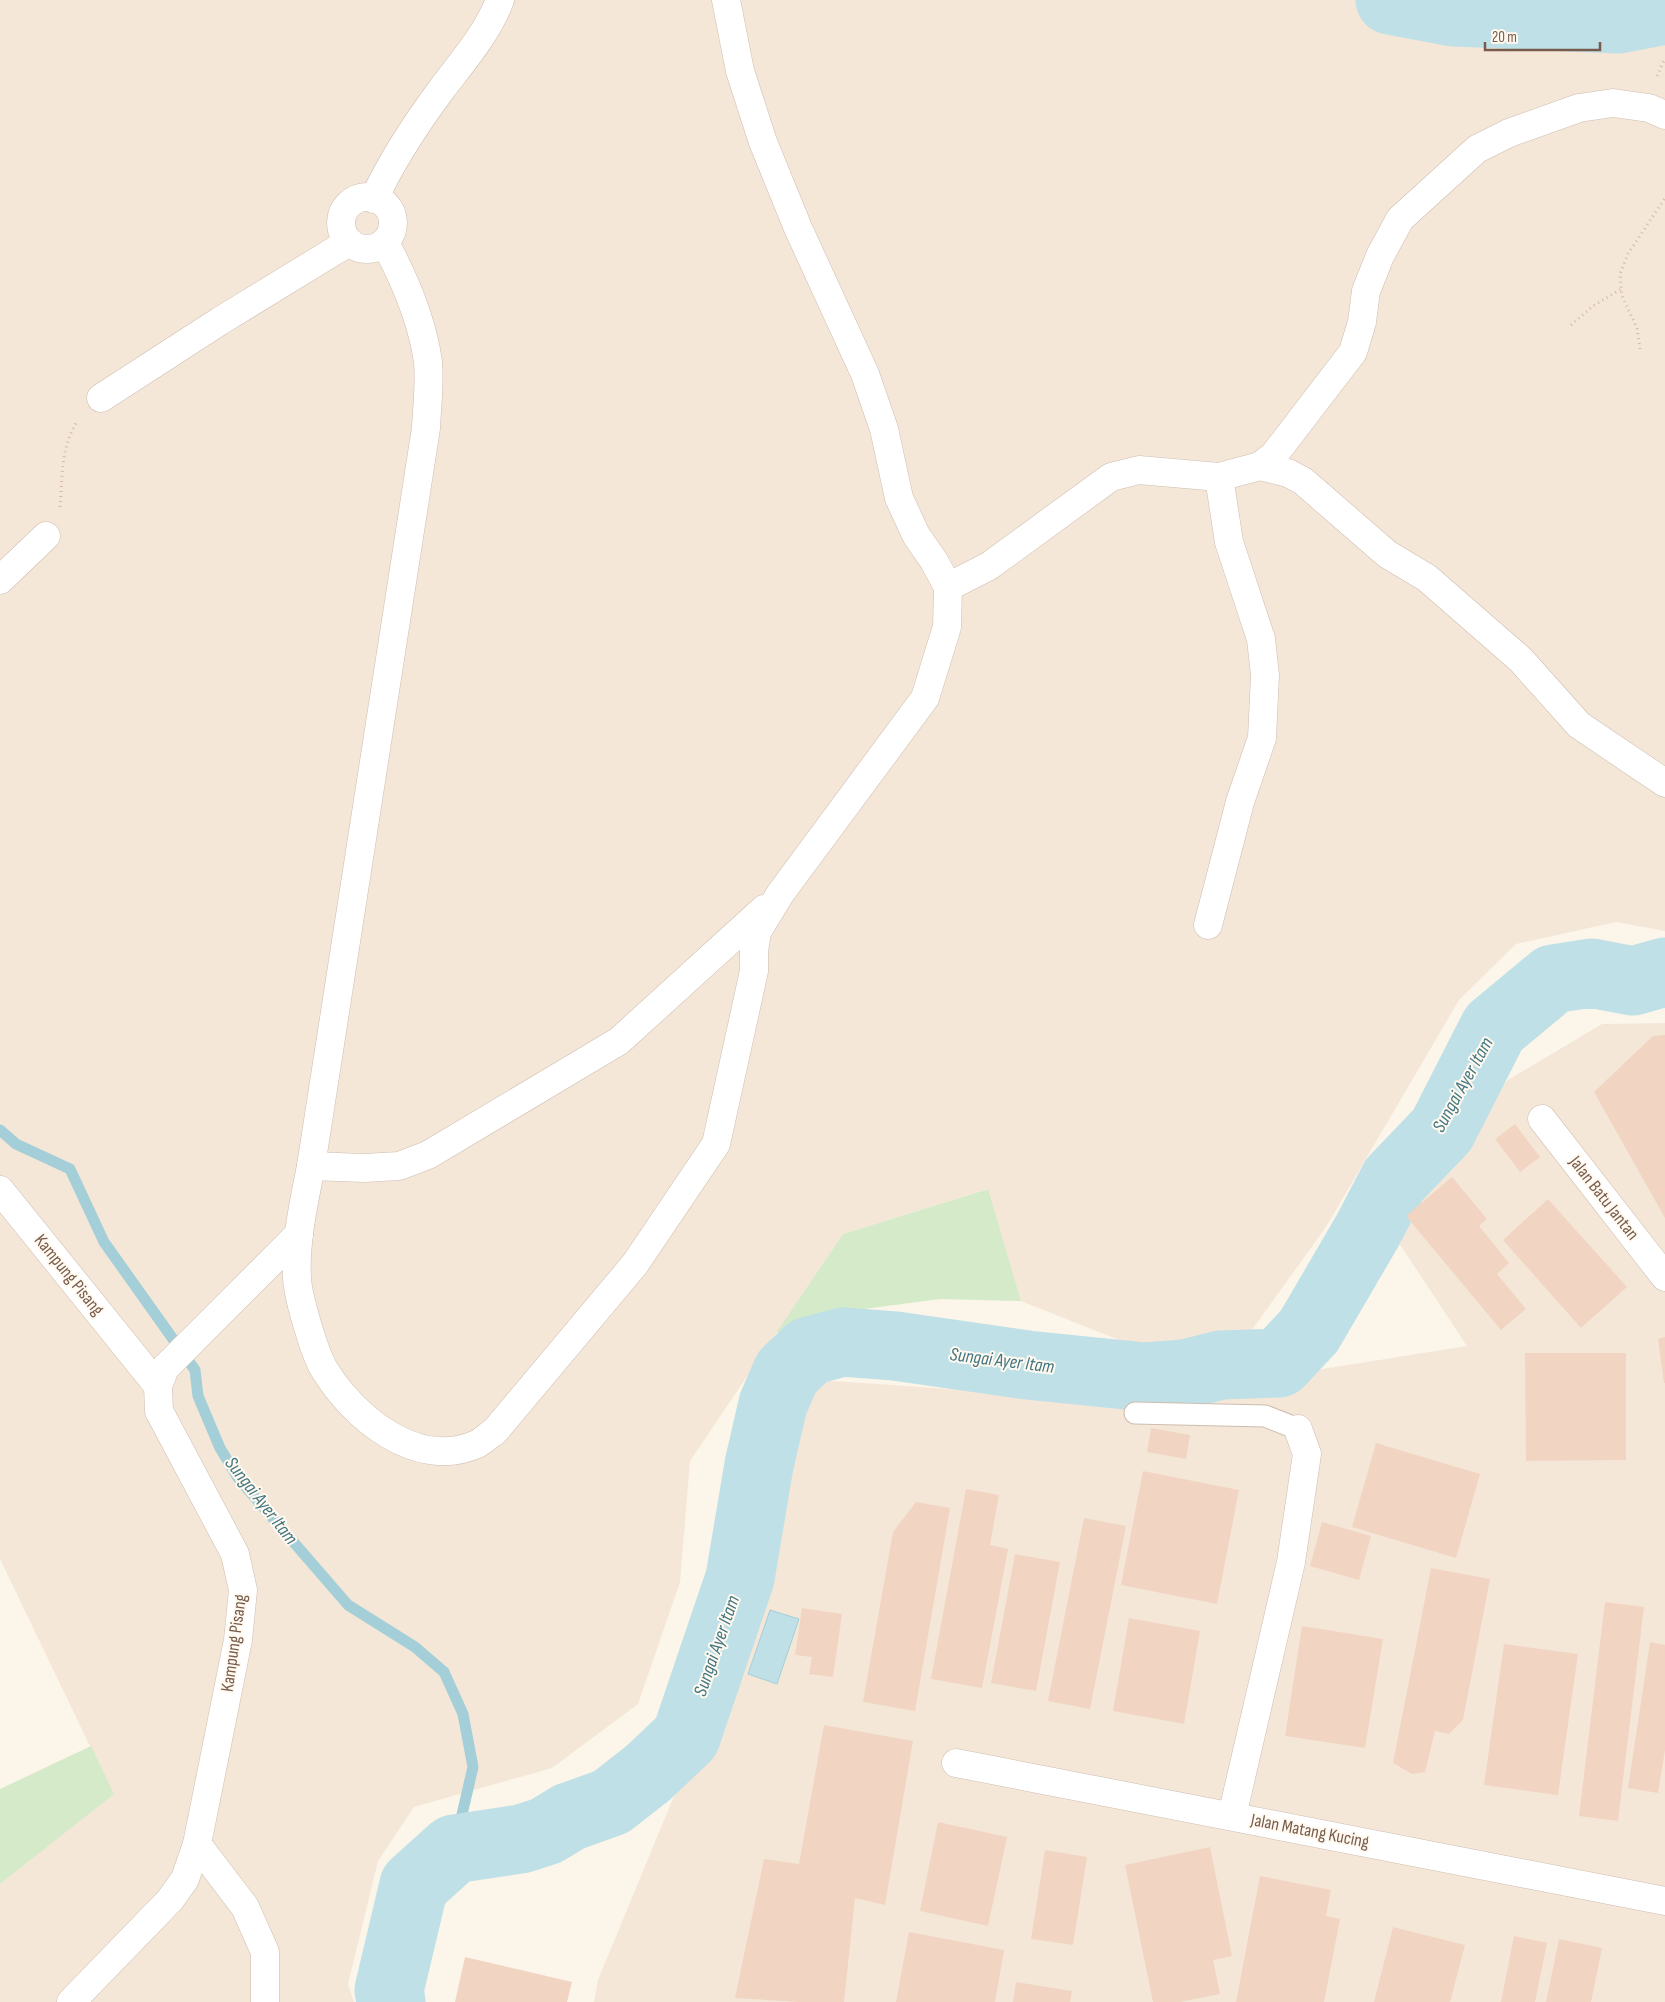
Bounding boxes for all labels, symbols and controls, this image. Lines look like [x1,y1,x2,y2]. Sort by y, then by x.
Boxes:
scale bar [1485,20,1600,52]
text: 20 m [1492,28,1517,47]
water label: Sungai Ayer Itam [1428,1034,1499,1136]
street label: Jalan Batu Jantan [1564,1151,1643,1244]
street label: Kampung Pisang [30,1230,108,1320]
water label: Sungai Ayer Itam [949,1343,1056,1379]
water label: Sungai Ayer Itam [220,1453,302,1549]
street label: Kampung Pisang [217,1593,251,1693]
water label: Sungai Ayer Itam [689,1593,745,1699]
street label: Jalan Matang Kucing [1248,1809,1371,1853]

